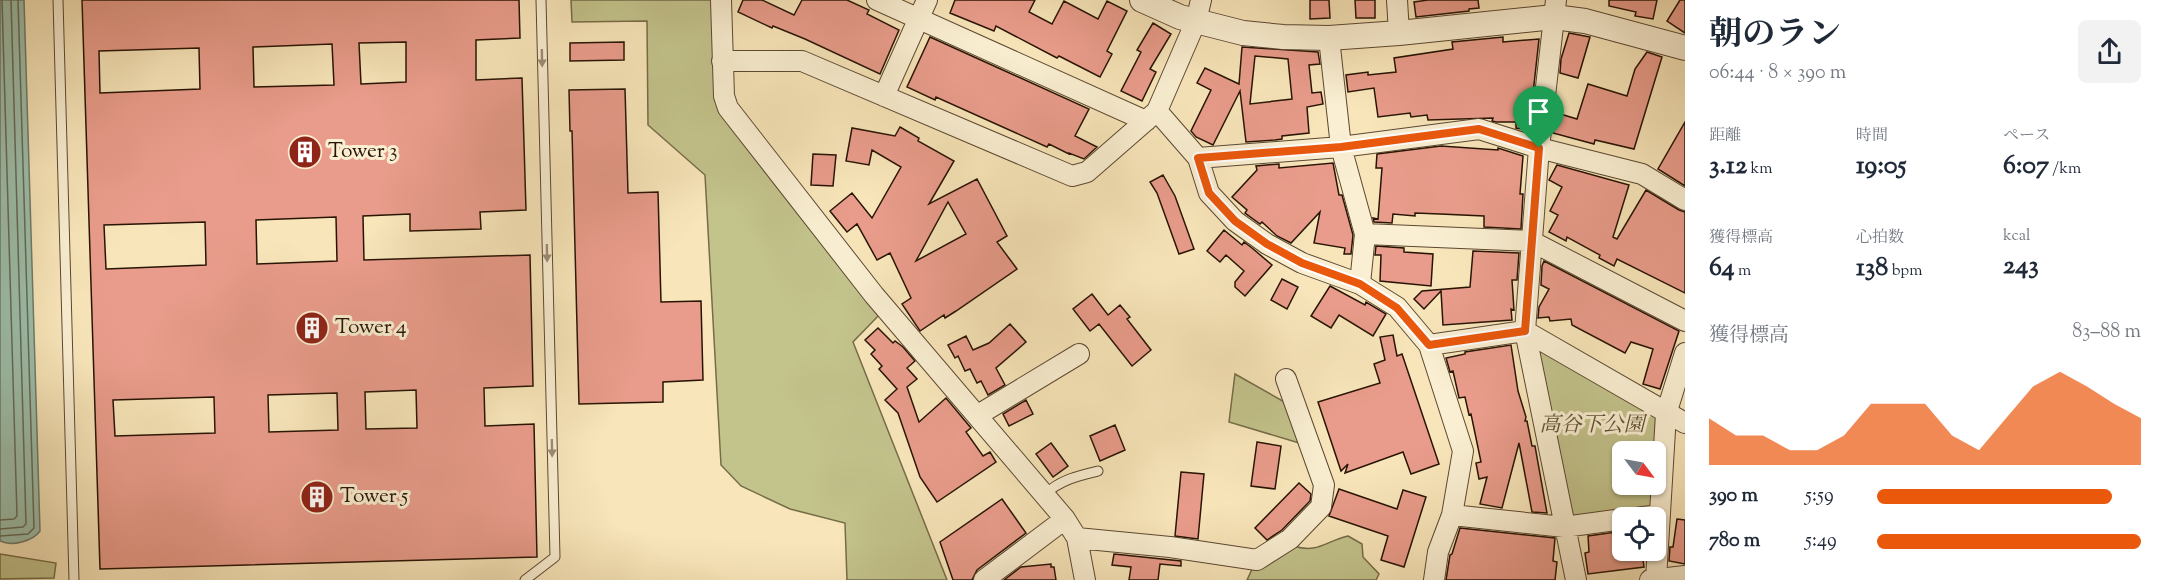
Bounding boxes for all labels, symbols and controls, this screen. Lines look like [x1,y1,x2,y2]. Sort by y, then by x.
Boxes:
text: 朝のラン [1709,12,1841,60]
button: share [2078,20,2141,83]
one-way arrow [537,49,547,68]
text: 06:44 · 8 × 390 m [1709,59,1846,88]
pin [1513,86,1564,148]
icon: arrive [1522,95,1555,128]
text: 距離 [1709,125,1741,148]
text: 時間 [1856,125,1888,148]
text: ペース [2003,125,2050,148]
building icon: Tower 3 [287,134,323,170]
place label: Tower 3 [328,137,398,167]
text: 3.12 [1709,148,1747,185]
text: 19:05 [1856,148,1906,185]
text: 6:07 [2003,148,2049,185]
text: km [1747,158,1772,181]
text: /km [2049,158,2081,181]
text: kcal [2003,225,2031,248]
text: 獲得標高 [1709,227,1773,250]
text: 心拍数 [1856,227,1904,250]
one-way arrow [542,244,552,263]
text: 243 [2003,248,2039,285]
text: 64 [1709,250,1735,287]
text: 138 [1856,250,1888,287]
text: m [1735,260,1751,283]
text: bpm [1888,260,1922,283]
building icon: Tower 4 [294,310,330,346]
place label: Tower 4 [335,313,407,343]
text: 83–88 m [2072,318,2141,347]
text: 獲得標高 [1709,322,1789,351]
park label: 高谷下公園 [1540,411,1647,441]
one-way arrow [547,439,557,458]
north arrow [1612,441,1666,495]
map controls [1612,441,1666,561]
building icon: Tower 5 [299,479,335,515]
place label: Tower 5 [340,482,408,512]
text: 390 m [1709,482,1758,511]
text: 5:59 [1805,482,1834,511]
button: locate [1612,507,1666,561]
text: 780 m [1709,527,1760,556]
text: 5:49 [1805,527,1837,556]

